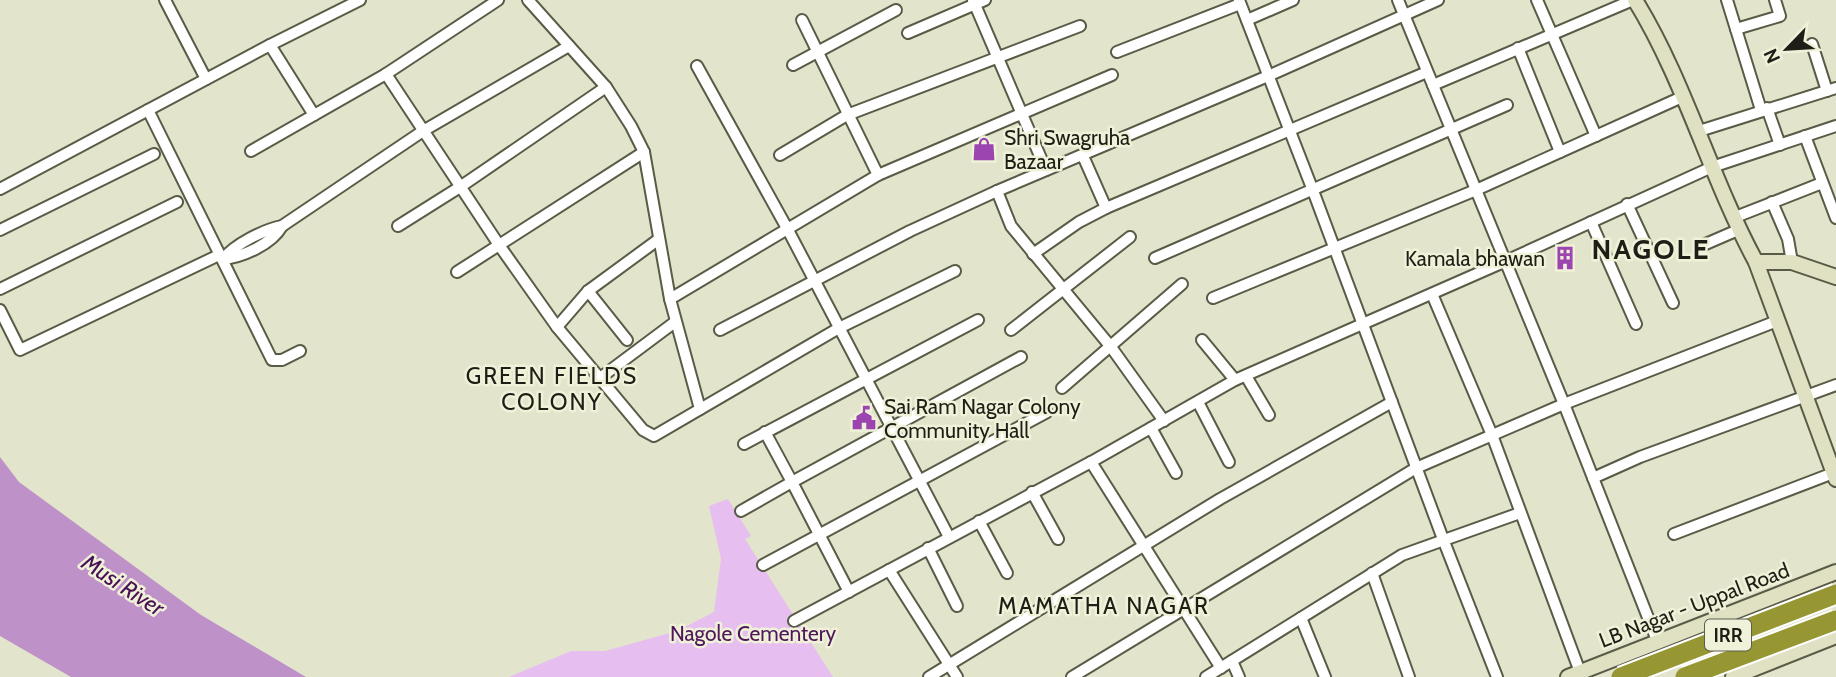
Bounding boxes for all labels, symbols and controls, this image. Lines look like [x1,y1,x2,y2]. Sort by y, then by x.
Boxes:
north arrow [1752,14,1822,84]
text: N [1759,45,1785,67]
place label: Shri Swagruha Bazaar [1004,125,1130,174]
shop icon: Shri Swagruha Bazaar [970,135,998,163]
district label: NAGOLE [1592,232,1710,266]
building icon: Kamala bhawan [1551,244,1579,272]
place label: Kamala bhawan [1405,246,1545,271]
district label: GREEN FIELDS COLONY [466,362,638,416]
place label: Sai Ram Nagar Colony Community Hall [884,394,1081,443]
public building icon: Sai Ram Nagar Colony Community Hall [850,404,878,432]
water label: Musi River [76,548,170,622]
street label: LB Nagar - Uppal Road [1595,557,1793,653]
district label: MAMATHA NAGAR [998,592,1210,620]
road number: IRR [1705,620,1751,650]
park label: Nagole Cementery [670,621,836,646]

